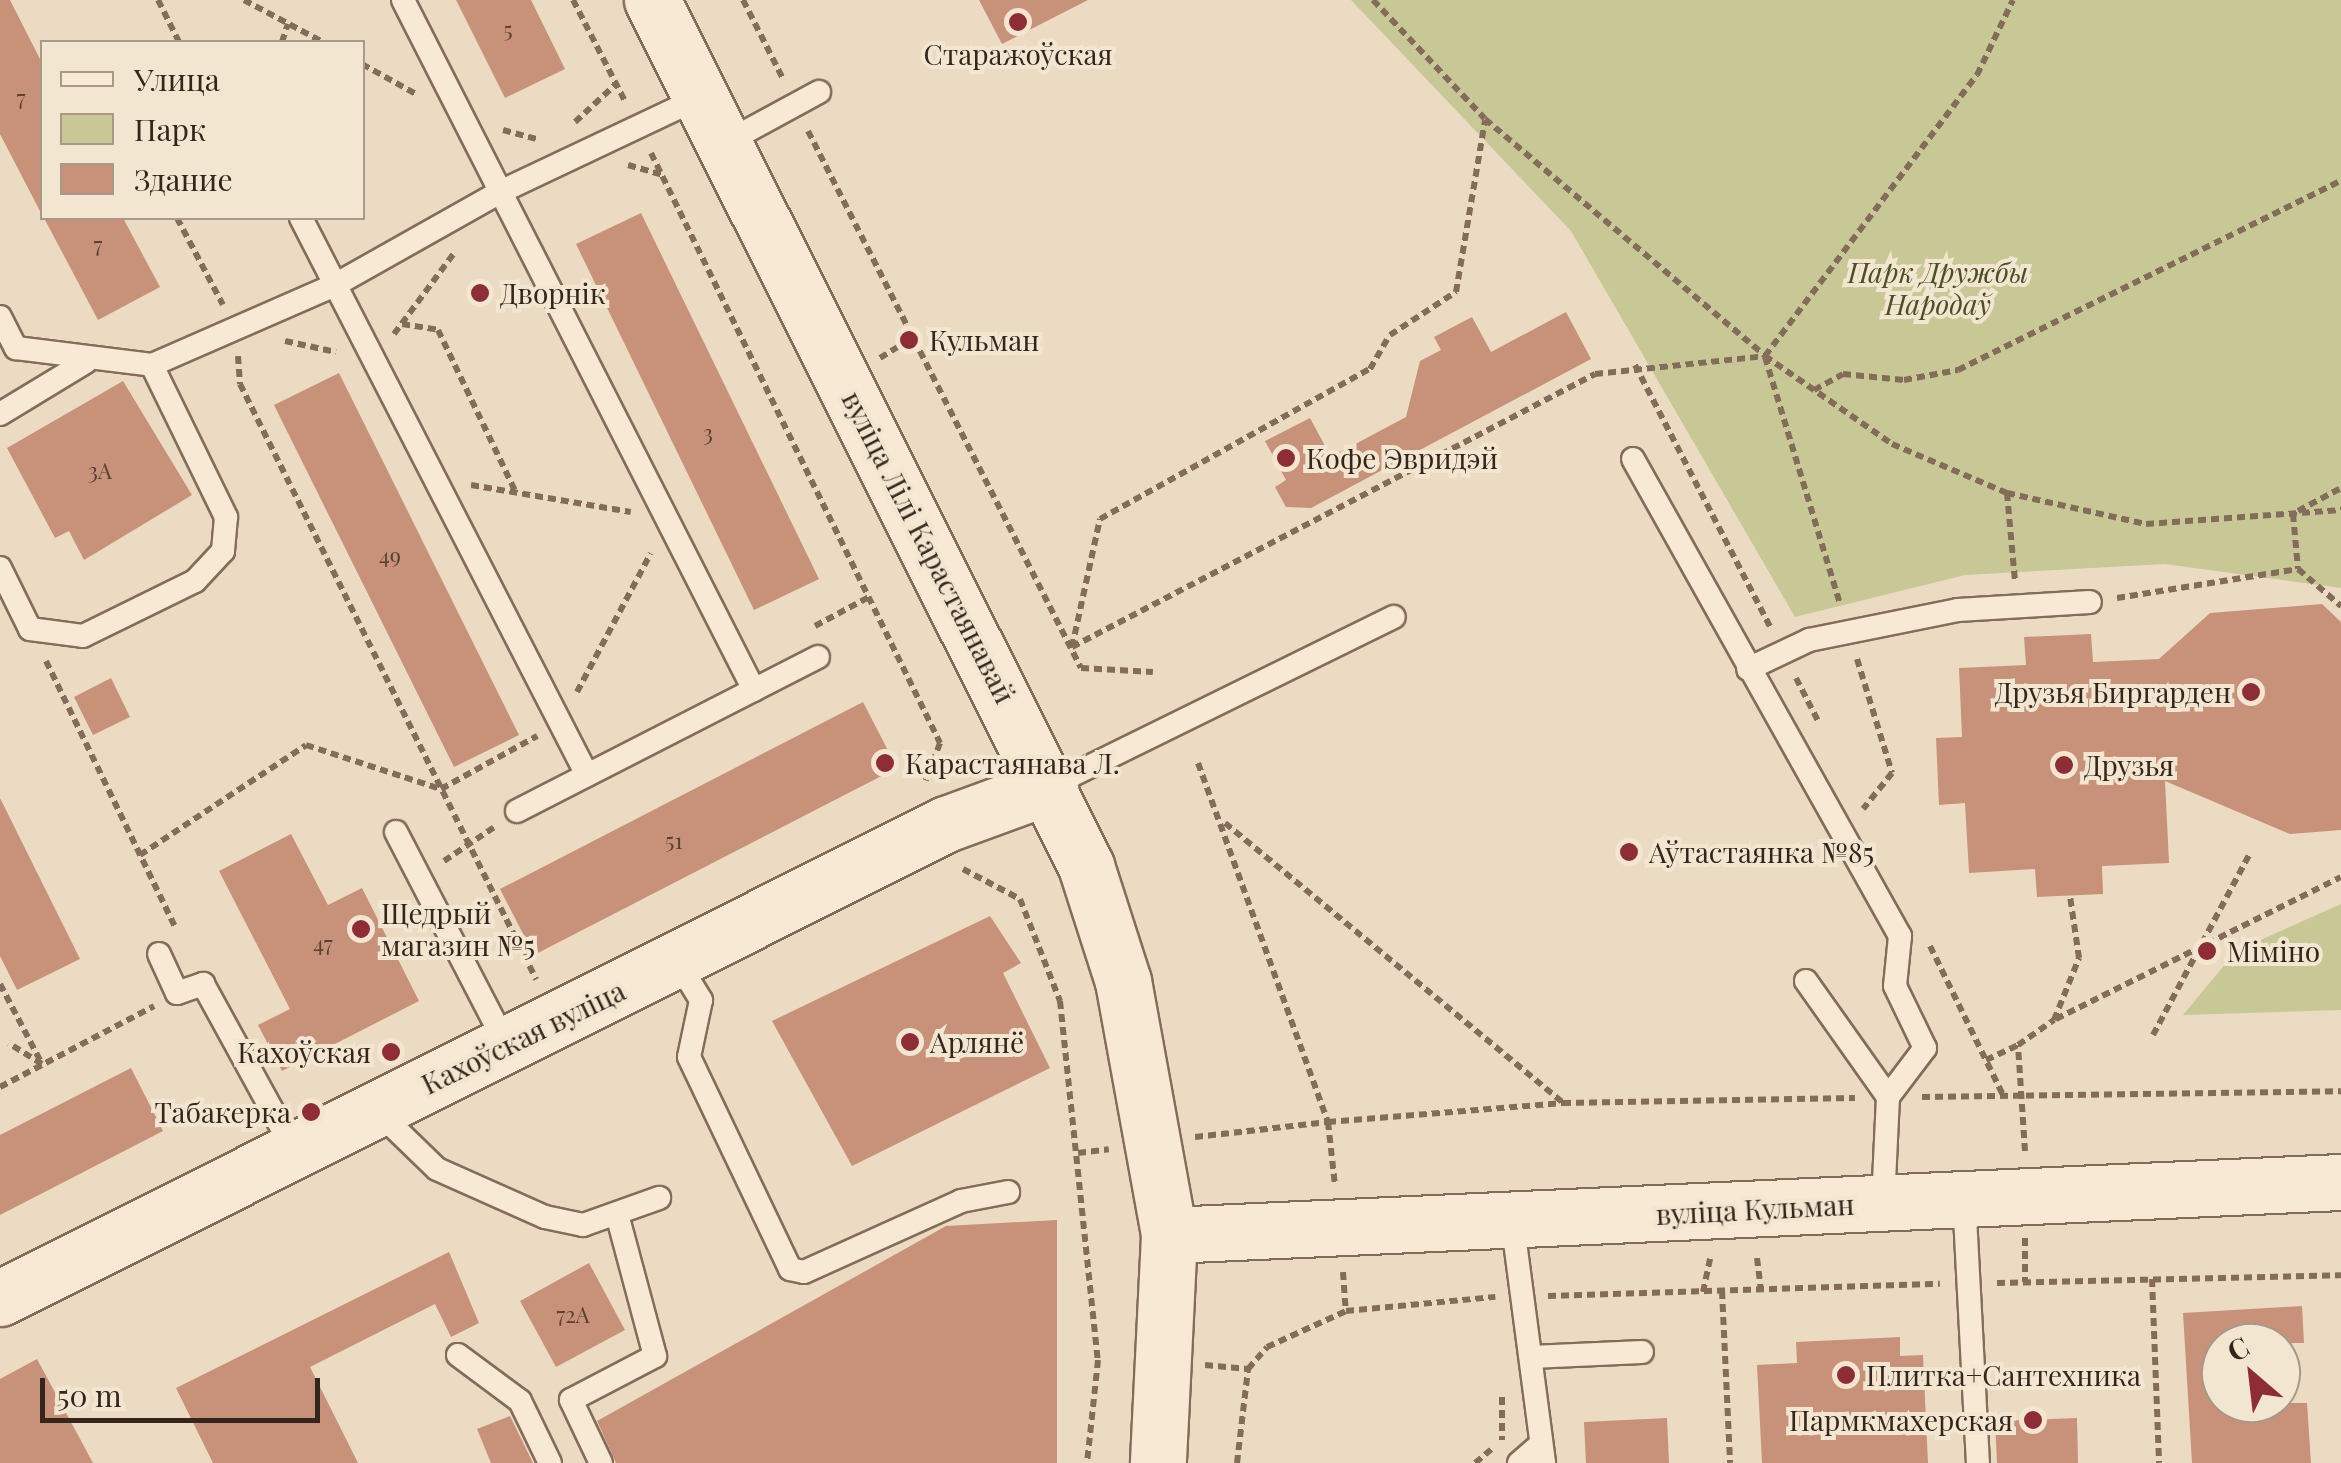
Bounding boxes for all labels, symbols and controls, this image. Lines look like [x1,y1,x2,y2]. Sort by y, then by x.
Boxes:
marker: Старажоўская [1007,11,1029,33]
house number: 5 [503,17,513,43]
place label: Старажоўская [924,37,1112,71]
legend [40,40,365,220]
text: Улица [134,59,220,99]
house number: 7 [17,85,25,111]
text: Парк [134,109,206,149]
text: Здание [134,159,233,199]
house number: 7 [94,232,102,258]
park label: Парк Дружбы Народаў [1848,255,2028,321]
place label: Дворнік [500,276,606,310]
marker: Дворнік [469,282,491,304]
place label: Кульман [929,323,1039,357]
marker: Кульман [898,329,920,351]
street label: вуліца Лілі Карастаянавай [836,385,1022,709]
house number: 3 [703,420,713,446]
place label: Кофе Эвридэй [1306,441,1498,475]
marker: Кофе Эвридэй [1275,447,1297,469]
house number: 3А [88,458,112,484]
house number: 49 [379,543,401,569]
place label: Друзья Биргарден [1995,675,2231,709]
marker: Друзья Биргарден [2240,681,2262,703]
place label: Карастаянава Л. [905,746,1120,780]
place label: Друзья [2084,748,2174,782]
marker: Карастаянава Л. [874,752,896,774]
marker: Друзья [2053,754,2075,776]
house number: 51 [665,828,683,854]
place label: Аўтастаянка №85 [1649,835,1874,869]
marker: Аўтастаянка №85 [1618,841,1640,863]
place label: Щедрый магазин №5 [381,896,535,962]
marker: Щедрый магазин №5 [350,918,372,940]
house number: 47 [313,931,333,957]
place label: Міміно [2227,934,2320,968]
marker: Міміно [2196,940,2218,962]
street label: Кахоўская вуліца [416,973,630,1101]
place label: Арлянё [930,1025,1024,1059]
marker: Арлянё [899,1031,921,1053]
place label: Кахоўская [237,1035,371,1069]
marker: Кахоўская [380,1041,402,1063]
place label: Табакерка [154,1095,291,1129]
marker: Табакерка [300,1101,322,1123]
street label: вуліца Кульман [1655,1187,1855,1231]
house number: 72А [556,1302,590,1328]
north arrow [2201,1323,2301,1423]
text: С [2220,1327,2255,1369]
scale bar [45,1358,325,1420]
place label: Плитка+Сантехника [1866,1358,2141,1392]
marker: Плитка+Сантехника [1835,1364,1857,1386]
text: 50 m [57,1375,122,1415]
place label: Пармкмахерская [1789,1403,2013,1437]
marker: Пармкмахерская [2022,1409,2044,1431]

